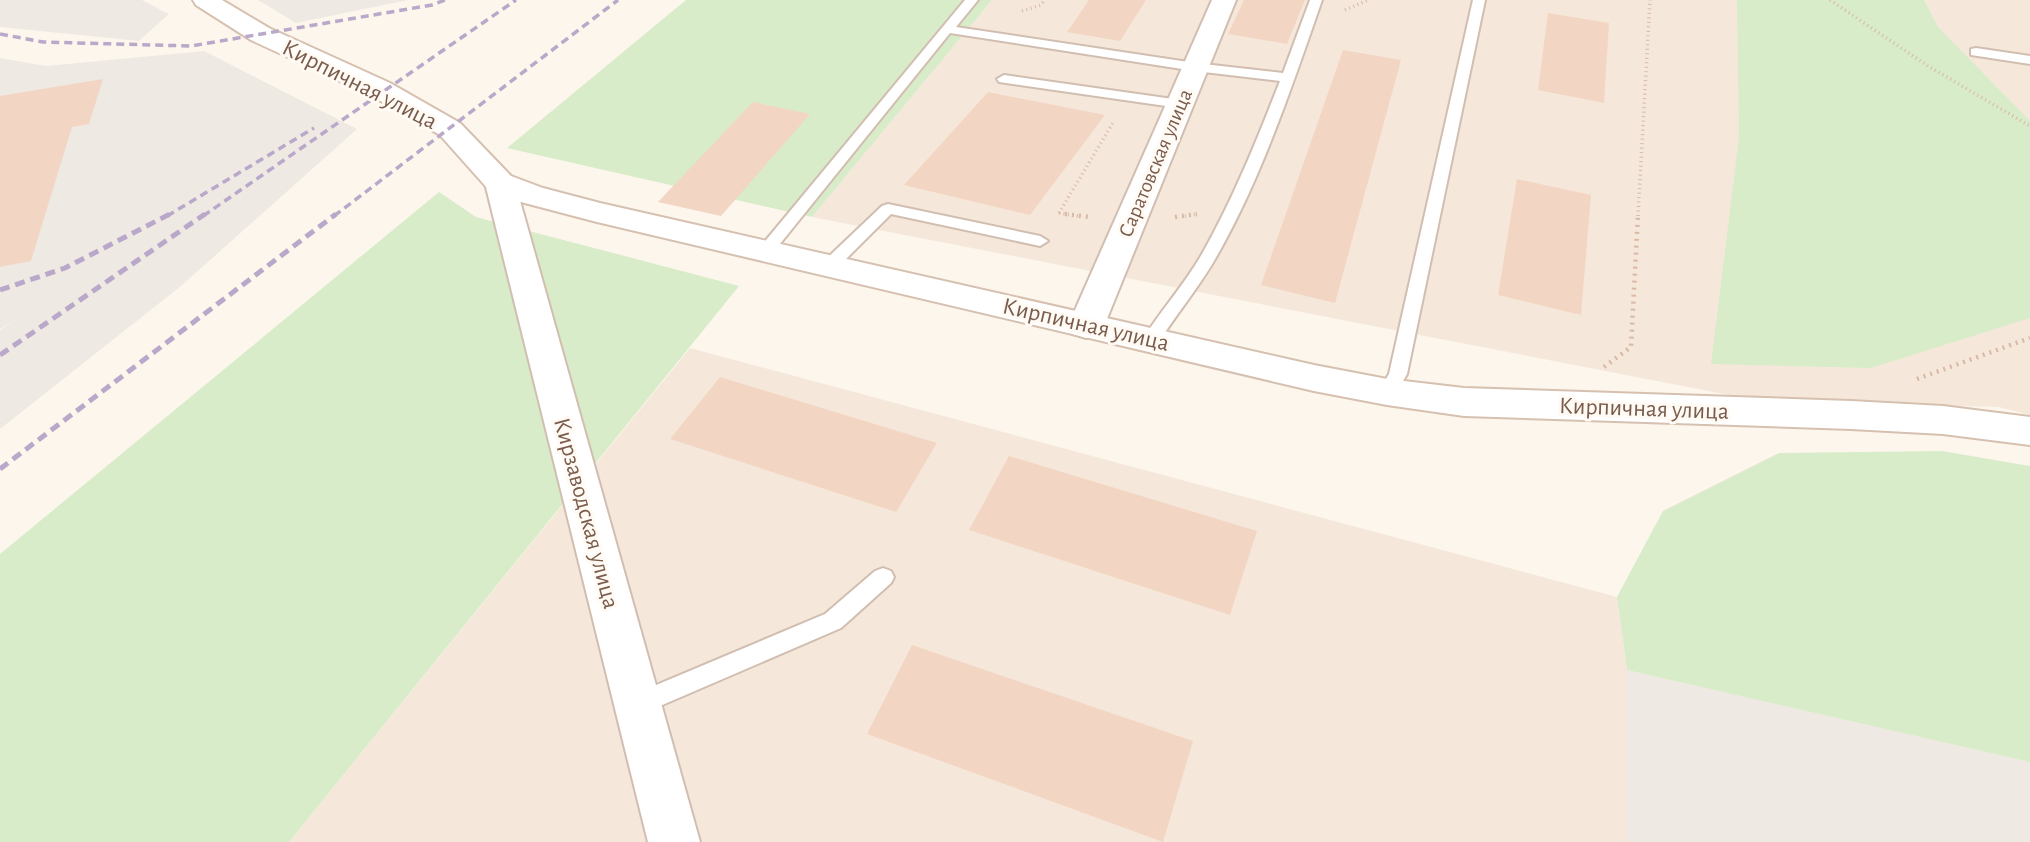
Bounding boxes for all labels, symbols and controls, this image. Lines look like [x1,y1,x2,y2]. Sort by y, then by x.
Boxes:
street label: Кирпичная улица [278,36,441,134]
street label: Саратовская улица [1115,86,1196,240]
street label: Кирпичная улица [1000,294,1171,356]
street label: Кирпичная улица [1559,394,1729,424]
street label: Кирзаводская улица [549,415,623,611]

